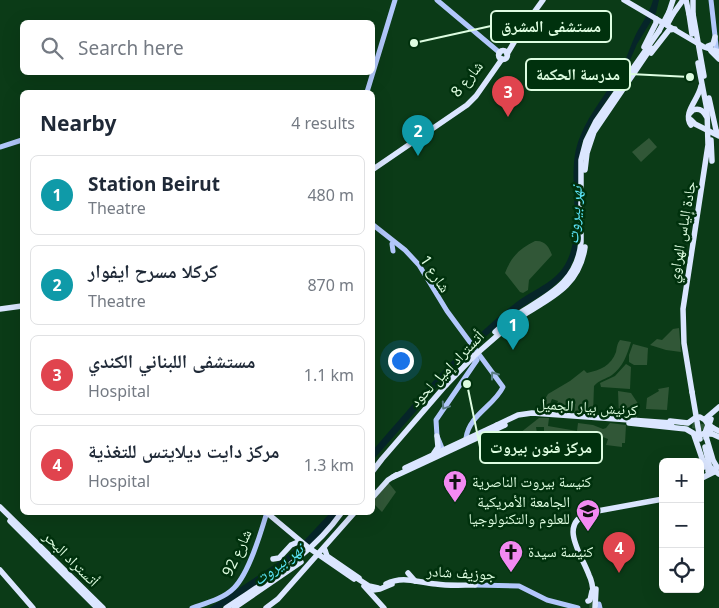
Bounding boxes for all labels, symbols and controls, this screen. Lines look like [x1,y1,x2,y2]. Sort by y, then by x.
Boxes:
callout: مستشفى المشرق [491,11,611,42]
text: مستشفى المشرق [501,15,601,37]
search box [20,20,375,75]
icon: search [38,34,66,62]
text: Search here [78,35,184,61]
street label: شارع 8 [446,56,488,101]
callout: مدرسة الحكمة [526,59,630,90]
text: مدرسة الحكمة [536,63,620,85]
pin: 3 [492,76,524,117]
text: Nearby [40,109,116,137]
text: 4 results [291,112,355,134]
pin: 2 [402,115,434,156]
text: Station Beirut [88,171,220,197]
street label: جادة إلياس الهراوي [662,179,703,285]
water label: نهر بيروت [561,183,587,244]
text: 1 [52,184,62,206]
text: 480 m [307,184,354,206]
text: Theatre [88,197,146,219]
street label: شارع 1 [415,251,456,297]
text: كركلا مسرح ايفوار [88,258,218,284]
text: 2 [52,274,62,296]
text: 870 m [307,274,354,296]
text: Theatre [88,290,146,312]
pin: 1 [497,309,529,350]
street label: أتستراد إميل لحود [405,326,489,411]
text: مستشفى اللبناني الكندي [88,348,255,374]
your location [388,348,414,374]
text: 3 [52,364,62,386]
text: 1.1 km [304,364,354,386]
one-way arrow [491,371,500,381]
text: Hospital [88,380,150,402]
street label: كرنيش بيار الجميل [536,392,638,421]
one-way arrow [442,400,452,409]
callout: مركز فنون بيروت [480,432,602,463]
text: مركز فنون بيروت [490,436,592,458]
text: مركز دايت ديلايتس للتغذية [88,438,280,464]
text: 4 [52,454,62,476]
text: 1.3 km [304,454,354,476]
map controls [659,458,704,593]
button: + [659,458,704,503]
church icon: كنيسة بيروت الناصرية [442,469,468,503]
text: Hospital [88,470,150,492]
place label: كنيسة بيروت الناصرية [472,471,591,491]
place label: الجامعة الأمريكية للعلوم والتكنولوجيا [469,491,570,529]
school or university icon: الجامعة الأمريكية للعلوم والتكنولوجيا [575,498,601,532]
button: − [659,503,704,548]
street label: أتستراد البحر [39,525,104,591]
street label: شارع 92 [217,526,257,580]
pin: 4 [603,532,635,573]
water label: نهر بيروت [248,536,310,590]
church icon: كنيسة سيدة [498,539,524,573]
place label: كنيسة سيدة [528,541,593,561]
button: locate [659,548,704,593]
street label: جوزيف شادر [425,560,497,584]

